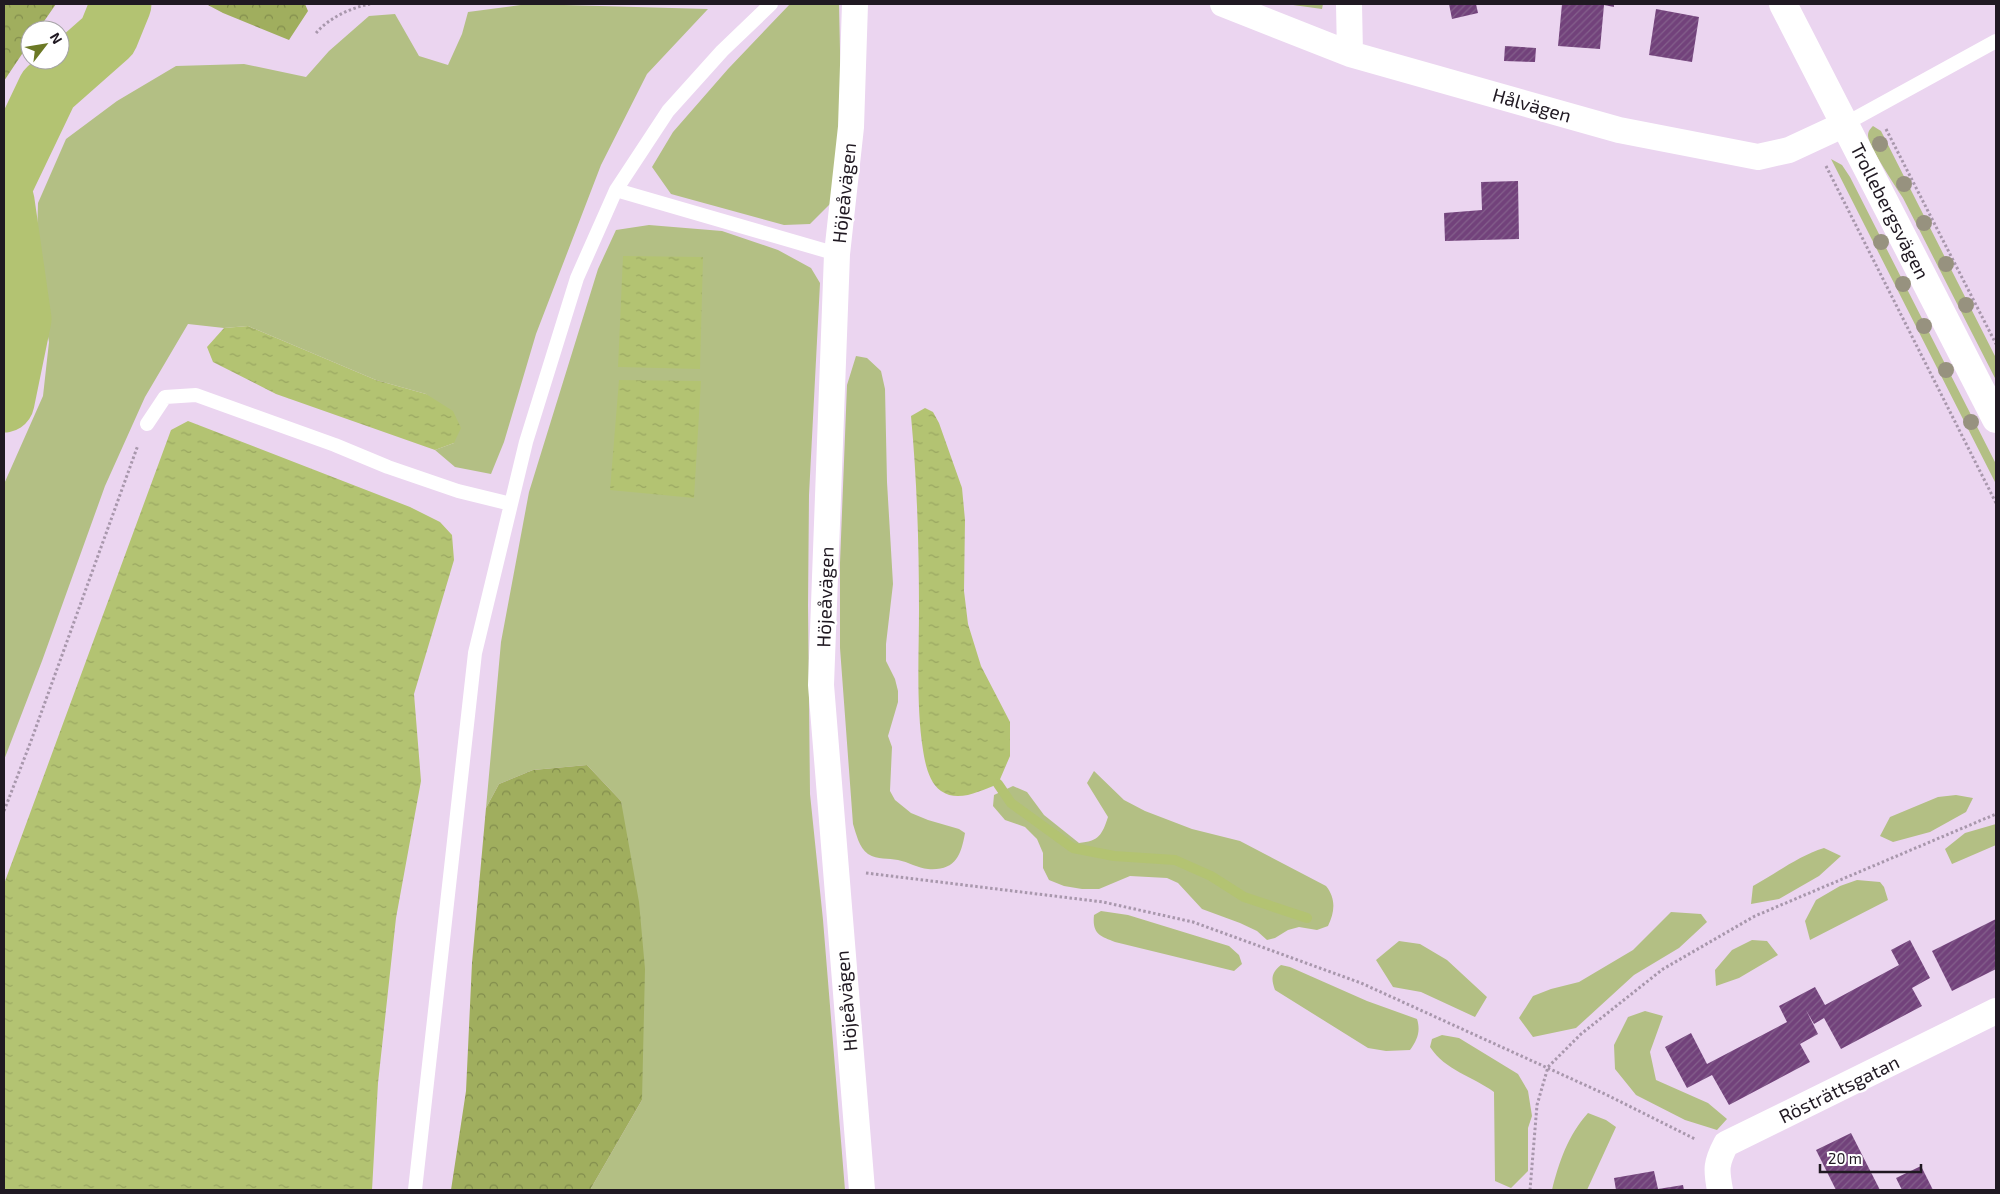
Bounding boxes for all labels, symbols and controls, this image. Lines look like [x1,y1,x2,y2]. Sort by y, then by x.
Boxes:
north arrow [20,20,70,70]
text: N [47,29,66,47]
street label: Hålvägen [1490,82,1574,127]
street label: Trollebergsvägen [1846,139,1935,283]
street label: Höjeåvägen [827,141,860,244]
street label: Höjeåvägen [811,546,838,648]
street label: Höjeåvägen [830,950,861,1052]
street label: Rösträttsgatan [1775,1049,1903,1128]
scale bar [1820,1142,1921,1174]
text: 20 m [1828,1149,1862,1167]

